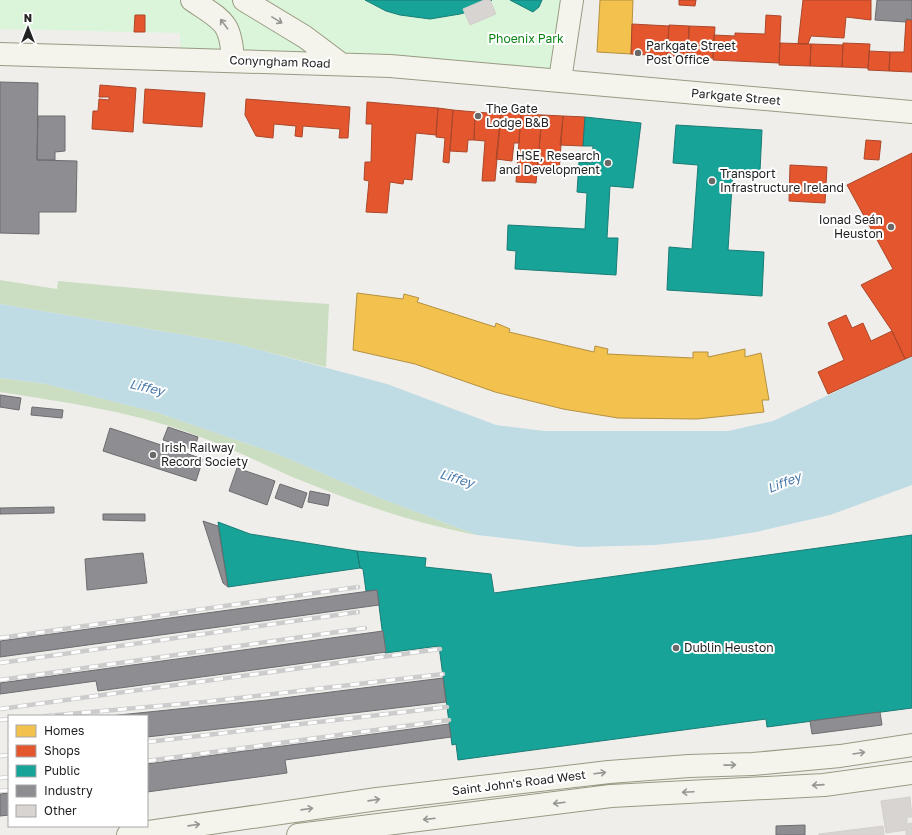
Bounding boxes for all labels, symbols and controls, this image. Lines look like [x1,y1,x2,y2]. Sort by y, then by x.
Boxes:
north arrow [8,8,48,48]
text: N [24,11,32,24]
one-way arrow [271,17,283,25]
one-way arrow [220,19,228,30]
park label: Phoenix Park [488,31,564,46]
place label: Parkgate Street Post Office [646,38,736,67]
marker: Parkgate Street Post Office [633,48,643,58]
street label: Conyngham Road [229,52,331,71]
street label: Parkgate Street [691,85,782,108]
place label: The Gate Lodge B&B [486,101,549,130]
marker: The Gate Lodge B&B [473,111,483,121]
place label: HSE, Research and Development [499,148,600,177]
marker: HSE, Research and Development [603,158,613,168]
place label: Transport Infrastructure Ireland [720,166,844,195]
marker: Transport Infrastructure Ireland [707,176,717,186]
place label: Ionad Seán Heuston [819,212,883,241]
marker: Ionad Seán Heuston [886,222,896,232]
water label: Liffey [128,375,167,399]
place label: Irish Railway Record Society [161,440,248,469]
marker: Irish Railway Record Society [148,450,158,460]
water label: Liffey [438,465,478,491]
water label: Liffey [765,467,805,496]
place label: Dublin Heuston [684,640,774,655]
marker: Dublin Heuston [671,643,681,653]
legend [8,715,148,827]
text: Homes [44,723,84,738]
text: Shops [44,743,80,758]
one-way arrow [852,749,865,757]
one-way arrow [723,761,736,769]
text: Public [44,763,81,778]
street label: Saint John's Road West [451,767,587,798]
one-way arrow [593,769,606,777]
one-way arrow [812,782,825,789]
text: Industry [44,783,93,798]
one-way arrow [682,789,695,796]
one-way arrow [367,796,380,803]
one-way arrow [552,799,565,807]
text: Other [44,803,77,818]
one-way arrow [300,805,313,813]
one-way arrow [423,815,436,823]
one-way arrow [187,821,200,829]

